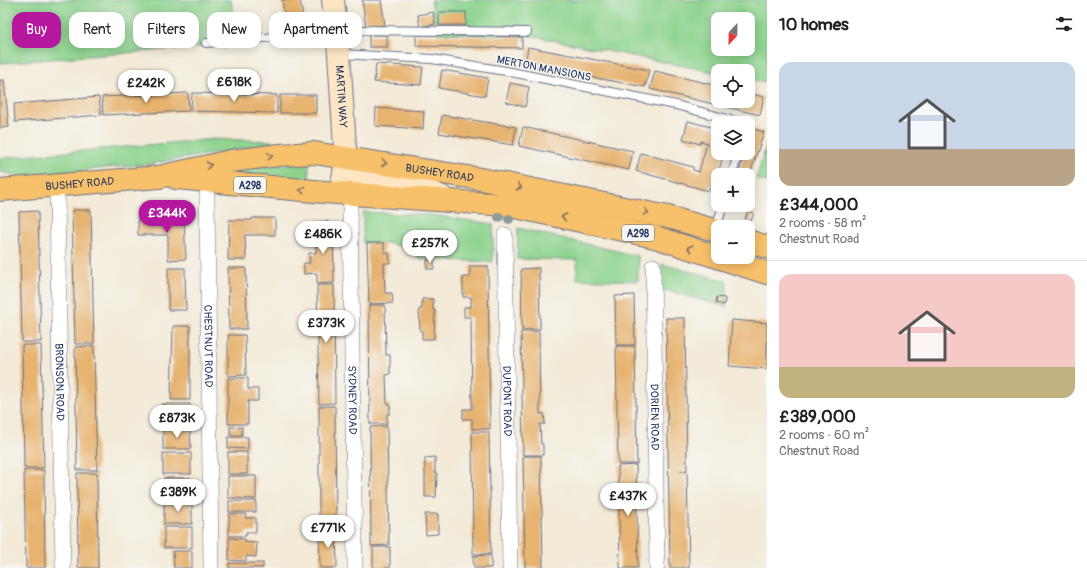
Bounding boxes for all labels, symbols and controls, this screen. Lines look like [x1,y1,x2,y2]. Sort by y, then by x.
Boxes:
chip: Buy [12,12,61,48]
chip: Rent [69,12,125,48]
chip: Filters [133,12,199,48]
chip: New [207,12,261,48]
chip: Apartment [269,12,362,48]
north arrow [711,12,755,56]
map controls [711,12,755,264]
icon: filters [1053,13,1075,35]
text: 10 homes [779,14,849,35]
street label: MERTON MANSIONS [496,53,592,84]
button: locate [711,64,755,108]
street label: MARTIN WAY [333,65,350,129]
pin: £618K [206,69,262,103]
pin: £242K [118,70,174,104]
text: £618K [216,74,252,90]
text: £242K [127,75,165,91]
icon: home [891,88,963,160]
button: layers [711,116,755,160]
one-way arrow [267,152,273,161]
one-way arrow [381,158,387,167]
street label: BUSHEY ROAD [405,161,475,185]
one-way arrow [206,162,212,170]
button: + [711,168,755,212]
street label: BUSHEY ROAD [45,175,115,193]
road number: A298 [234,177,266,193]
one-way arrow [516,182,522,190]
one-way arrow [298,186,305,195]
text: £344,000 [779,194,858,215]
pin: £344K [139,200,195,234]
text: £344K [148,205,186,221]
one-way arrow [643,208,650,216]
one-way arrow [561,213,567,221]
text: 2 rooms · 58 m² [779,215,866,231]
button: − [711,220,755,264]
pin: £486K [295,221,351,255]
road number: A298 [622,225,654,241]
text: £486K [304,226,342,242]
pin: £257K [402,230,458,264]
text: Chestnut Road [779,231,859,247]
text: £257K [411,235,449,251]
one-way arrow [687,245,694,253]
icon: home [891,300,963,372]
street label: CHESTNUT ROAD [201,305,215,388]
pin: £373K [298,310,354,344]
text: £373K [307,315,345,331]
street label: BRONSON ROAD [52,343,67,421]
street label: SYDNEY ROAD [345,365,359,435]
street label: DUPONT ROAD [500,366,514,436]
street label: DORIEN ROAD [648,384,661,450]
pin: £873K [149,405,205,439]
text: £389,000 [779,406,856,427]
text: £873K [159,410,195,426]
text: 2 rooms · 60 m² [779,427,869,443]
text: Chestnut Road [779,443,859,459]
pin: £389K [150,479,206,513]
pin: £437K [600,483,656,517]
text: £389K [160,484,196,500]
text: £437K [609,488,647,504]
pin: £771K [300,515,356,549]
text: £771K [310,520,346,536]

